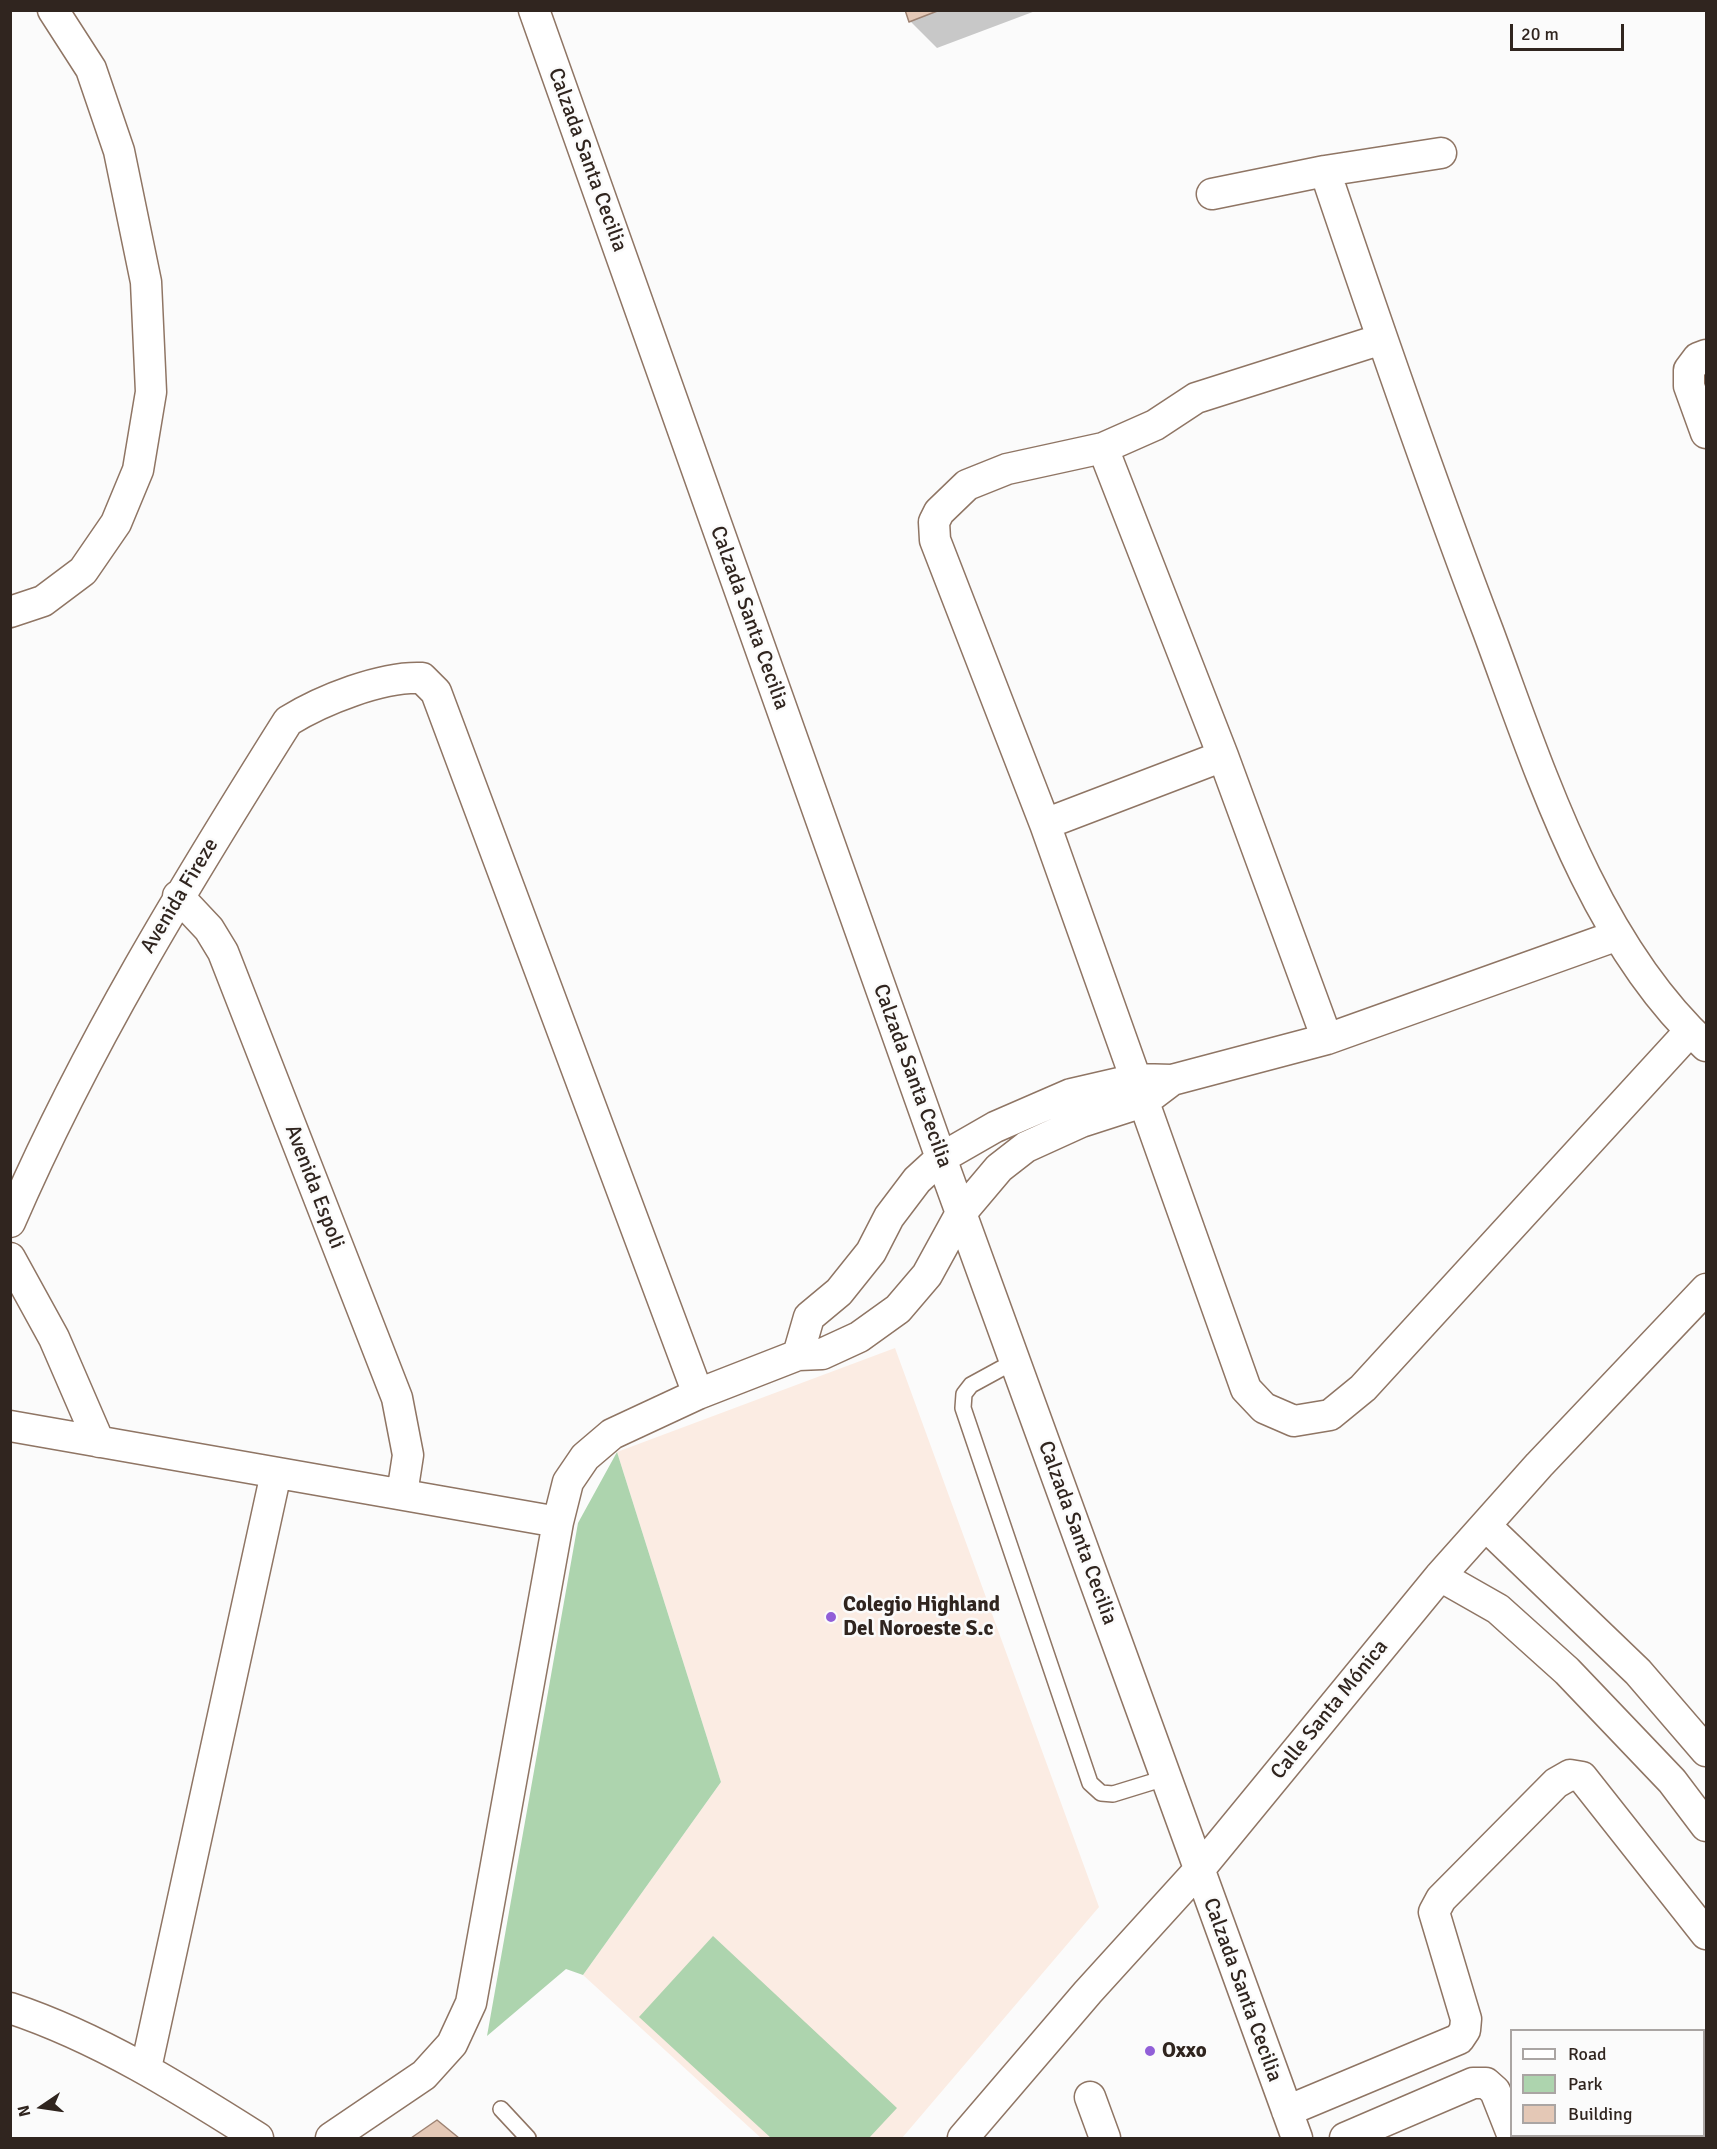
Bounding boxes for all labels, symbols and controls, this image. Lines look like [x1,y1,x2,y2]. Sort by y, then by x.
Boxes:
scale bar [1513,12,1627,50]
text: 20 m [1521,23,1559,45]
street label: Calzada Santa Cecilia [542,65,632,255]
street label: Calzada Santa Cecilia [704,523,794,713]
street label: Avenida Fireze [136,834,224,958]
street label: Calzada Santa Cecilia [867,981,957,1171]
street label: Avenida Espoli [279,1121,349,1253]
street label: Calzada Santa Cecilia [1032,1438,1122,1628]
place label: Colegio Highland Del Noroeste S.c [843,1592,1000,1642]
marker: Colegio Highland Del Noroeste S.c [824,1610,838,1624]
street label: Calle Santa Mónica [1266,1635,1394,1785]
street label: Calzada Santa Cecilia [1197,1895,1287,2085]
legend [1510,2029,1705,2137]
place label: Oxxo [1162,2038,1207,2064]
text: Road [1568,2043,1607,2065]
marker: Oxxo [1143,2044,1157,2058]
text: Park [1568,2073,1603,2095]
north arrow [12,2077,72,2137]
text: N [13,2103,35,2119]
text: Building [1568,2103,1632,2125]

